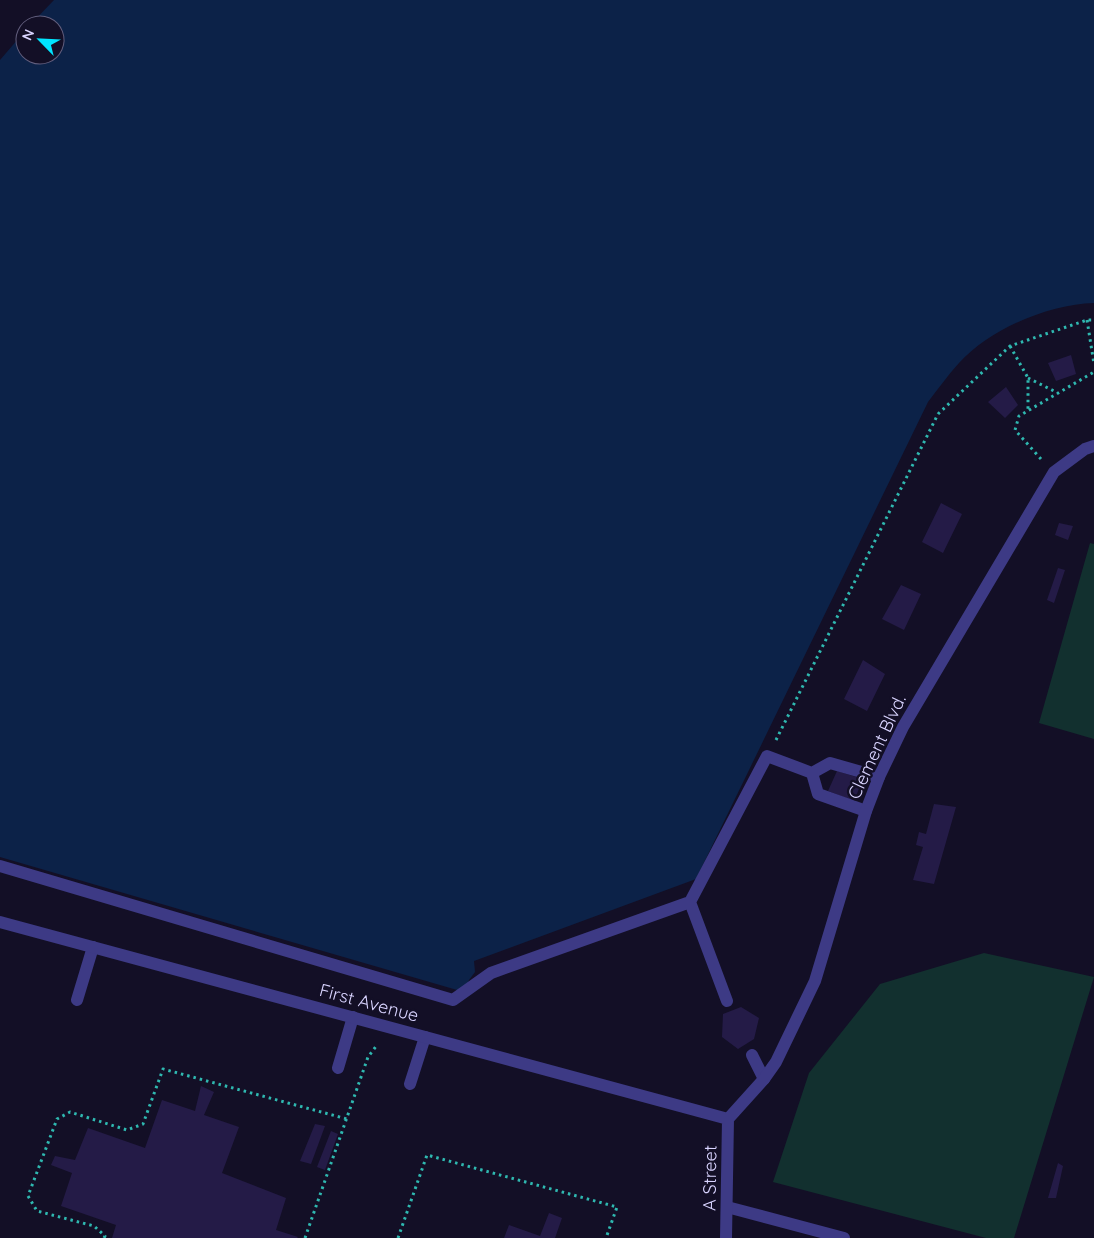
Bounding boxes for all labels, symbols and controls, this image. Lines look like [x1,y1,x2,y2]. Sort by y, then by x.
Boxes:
north arrow [15,15,65,65]
text: N [18,26,38,43]
street label: Clement Blvd. [842,691,911,803]
street label: First Avenue [317,978,421,1027]
street label: A Street [697,1145,722,1211]

